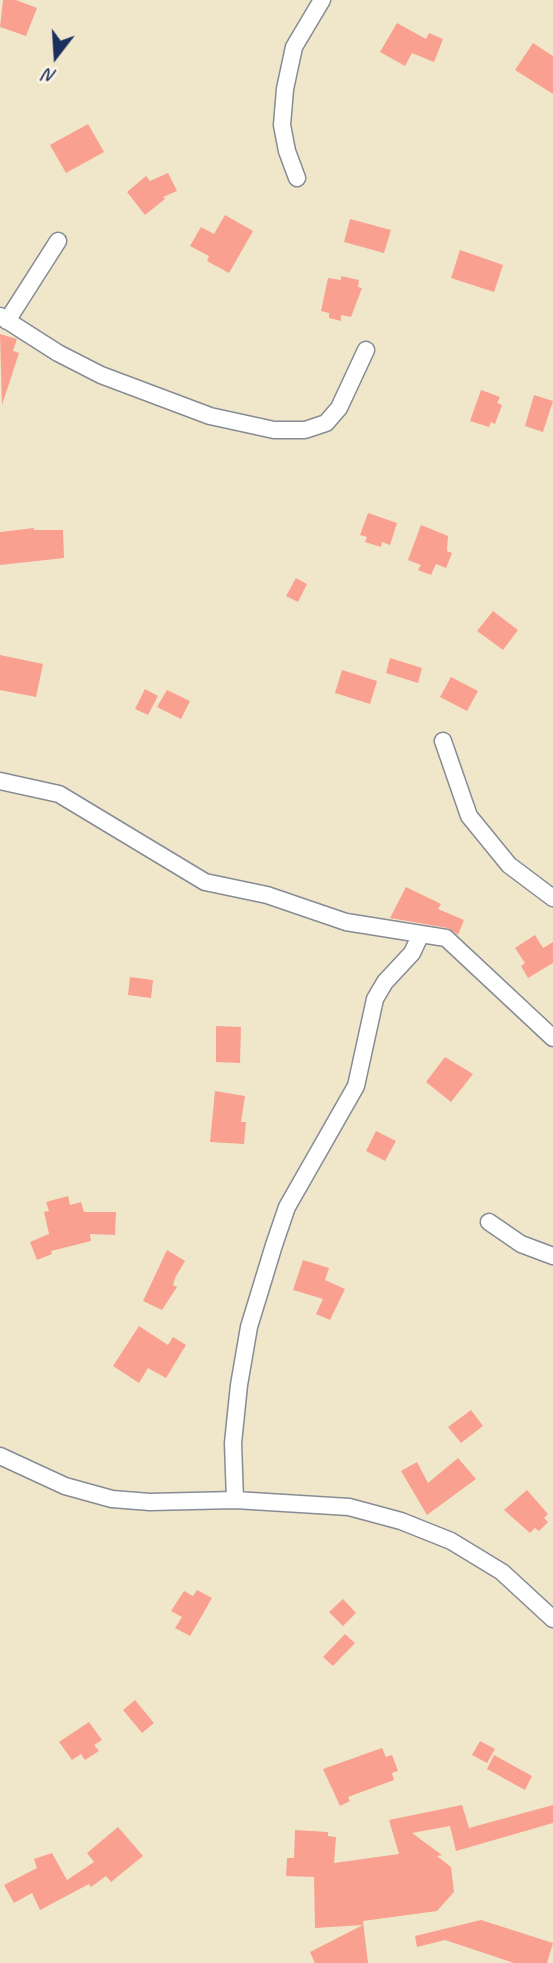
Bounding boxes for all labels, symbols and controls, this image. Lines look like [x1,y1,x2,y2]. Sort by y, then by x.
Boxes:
north arrow [21,21,91,91]
text: N [41,63,59,89]

